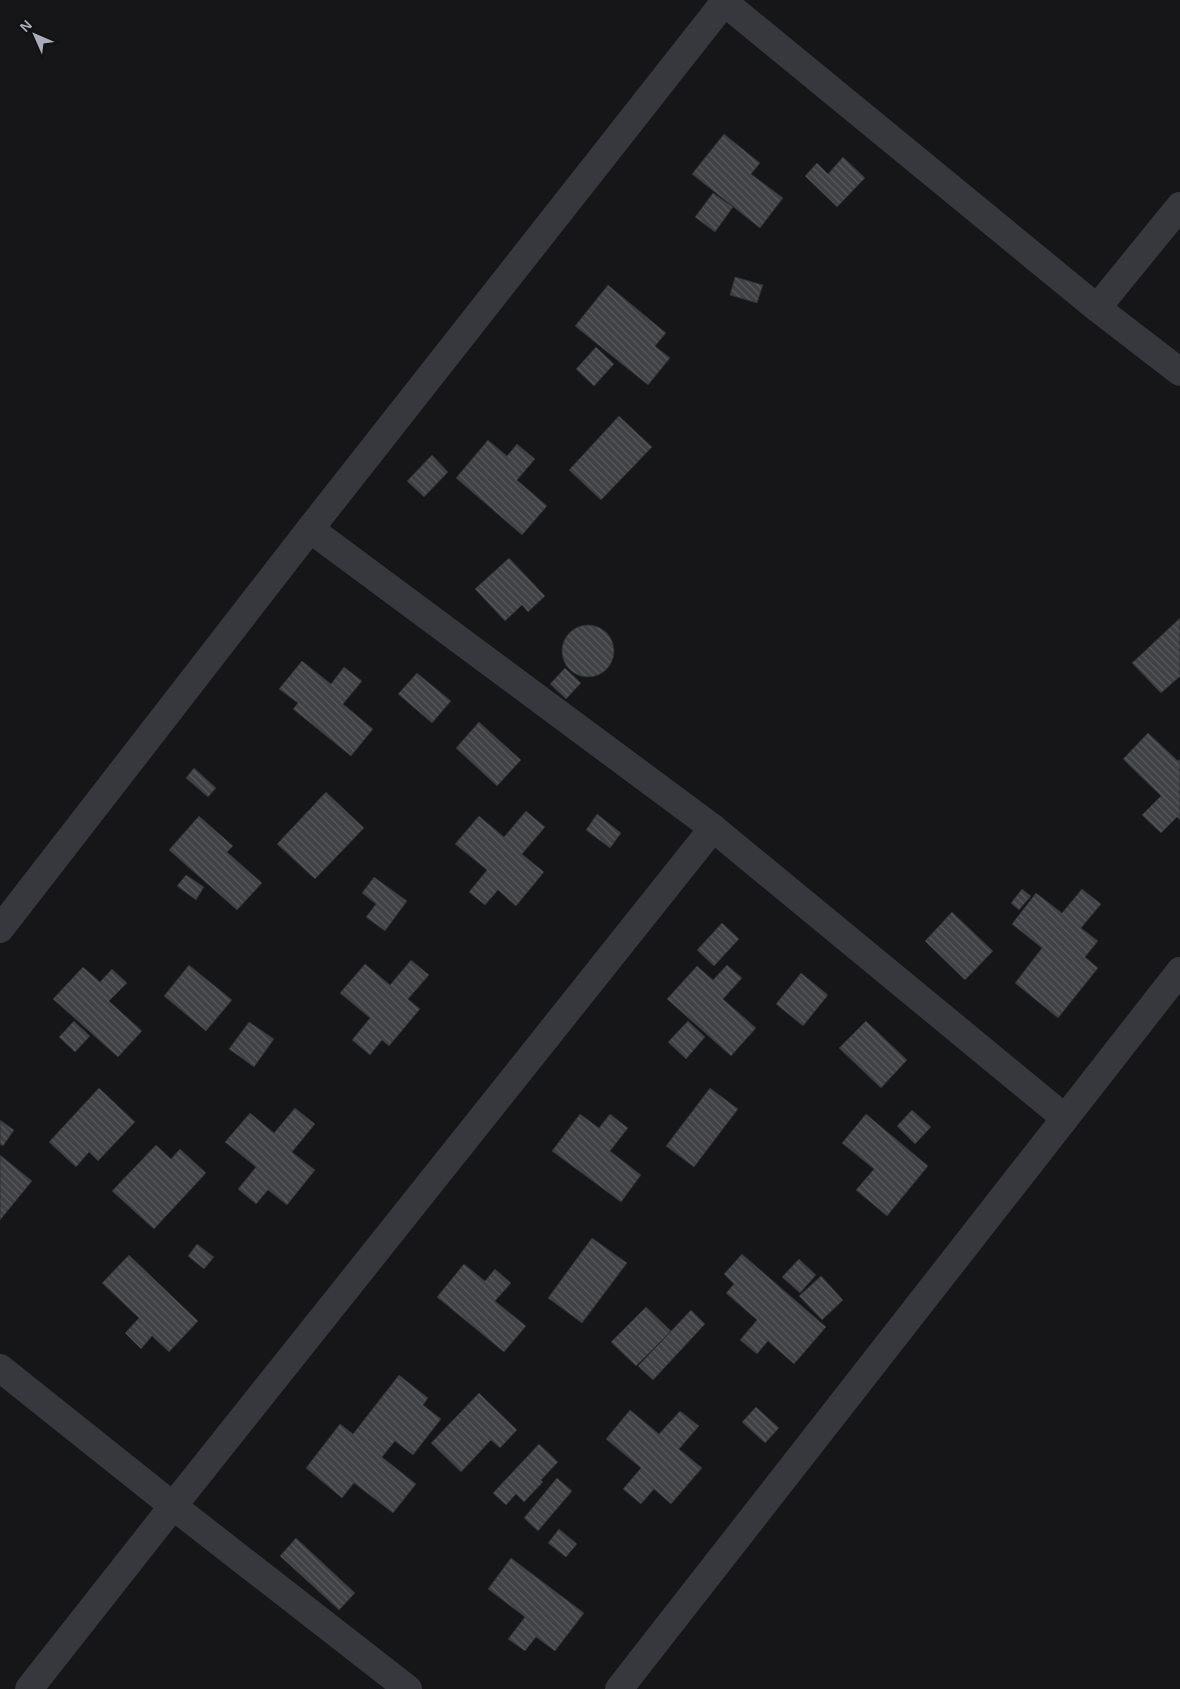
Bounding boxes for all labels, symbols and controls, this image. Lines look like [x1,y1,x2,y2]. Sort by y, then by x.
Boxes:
north arrow [10,10,60,60]
text: N [17,17,35,35]

